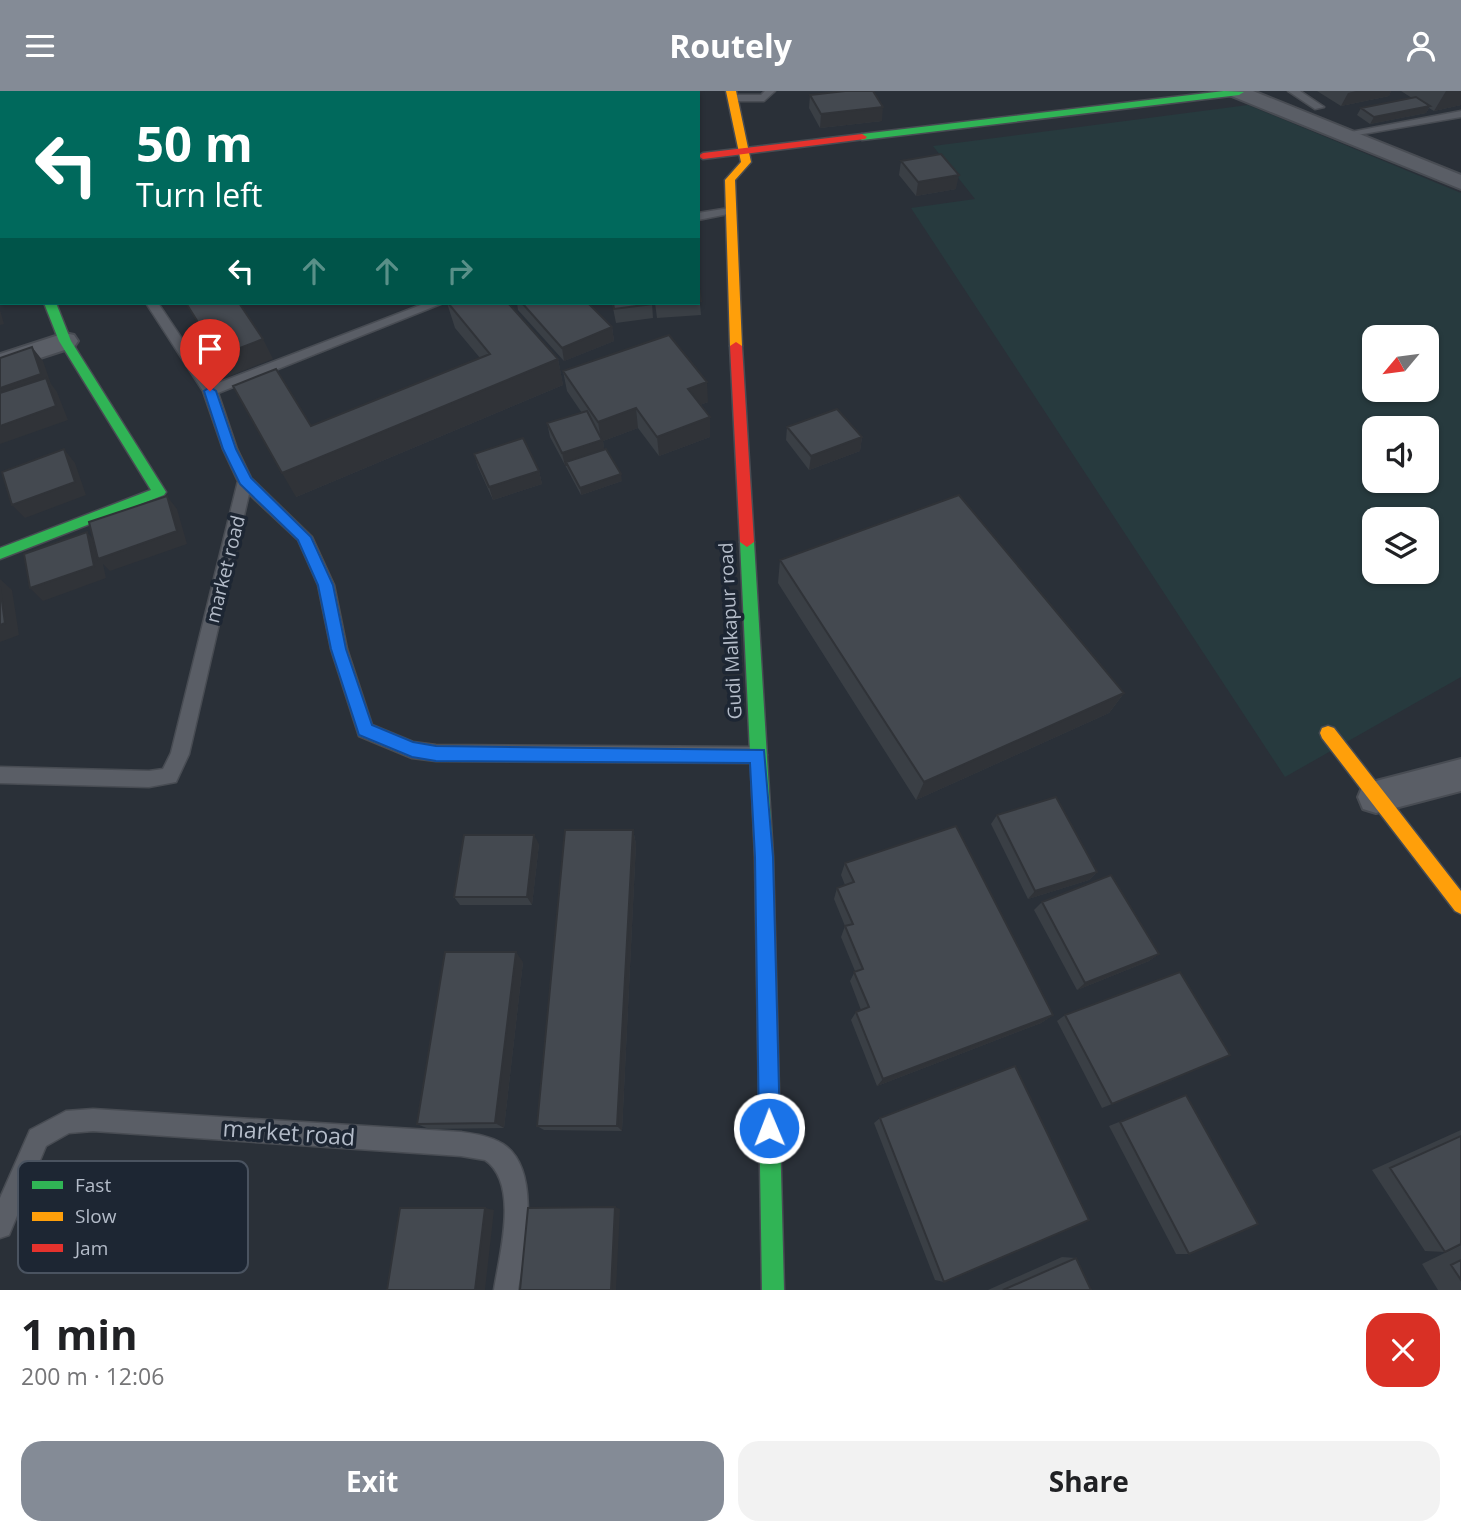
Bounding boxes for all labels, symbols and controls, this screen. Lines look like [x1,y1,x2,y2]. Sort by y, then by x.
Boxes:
text: Routely [669,24,792,67]
icon: menu [21,27,59,65]
icon: person [1402,27,1440,65]
text: 50 m [136,110,253,176]
icon: left [21,119,112,210]
text: Turn left [136,173,262,216]
icon: left [222,252,260,290]
icon: ahead [295,252,333,290]
icon: ahead [368,252,406,290]
icon: right [441,252,479,290]
pin [180,319,240,391]
north arrow [1362,325,1438,403]
map controls [1362,325,1439,584]
icon: arrive [191,330,229,368]
button: sound [1362,416,1439,493]
button: layers [1362,507,1439,584]
street label: market road [199,513,251,625]
street label: Gudi Malkapur road [712,542,748,720]
position arrow [732,1091,806,1165]
street label: market road [222,1111,356,1153]
legend [18,1161,248,1273]
text: Fast [75,1172,111,1198]
text: Slow [75,1203,117,1229]
text: Jam [73,1235,108,1261]
text: 1 min [21,1305,138,1362]
button: close [1366,1313,1440,1387]
text: 200 m · 12:06 [21,1360,164,1392]
button: Exit [21,1441,724,1521]
button: Share [738,1441,1440,1521]

